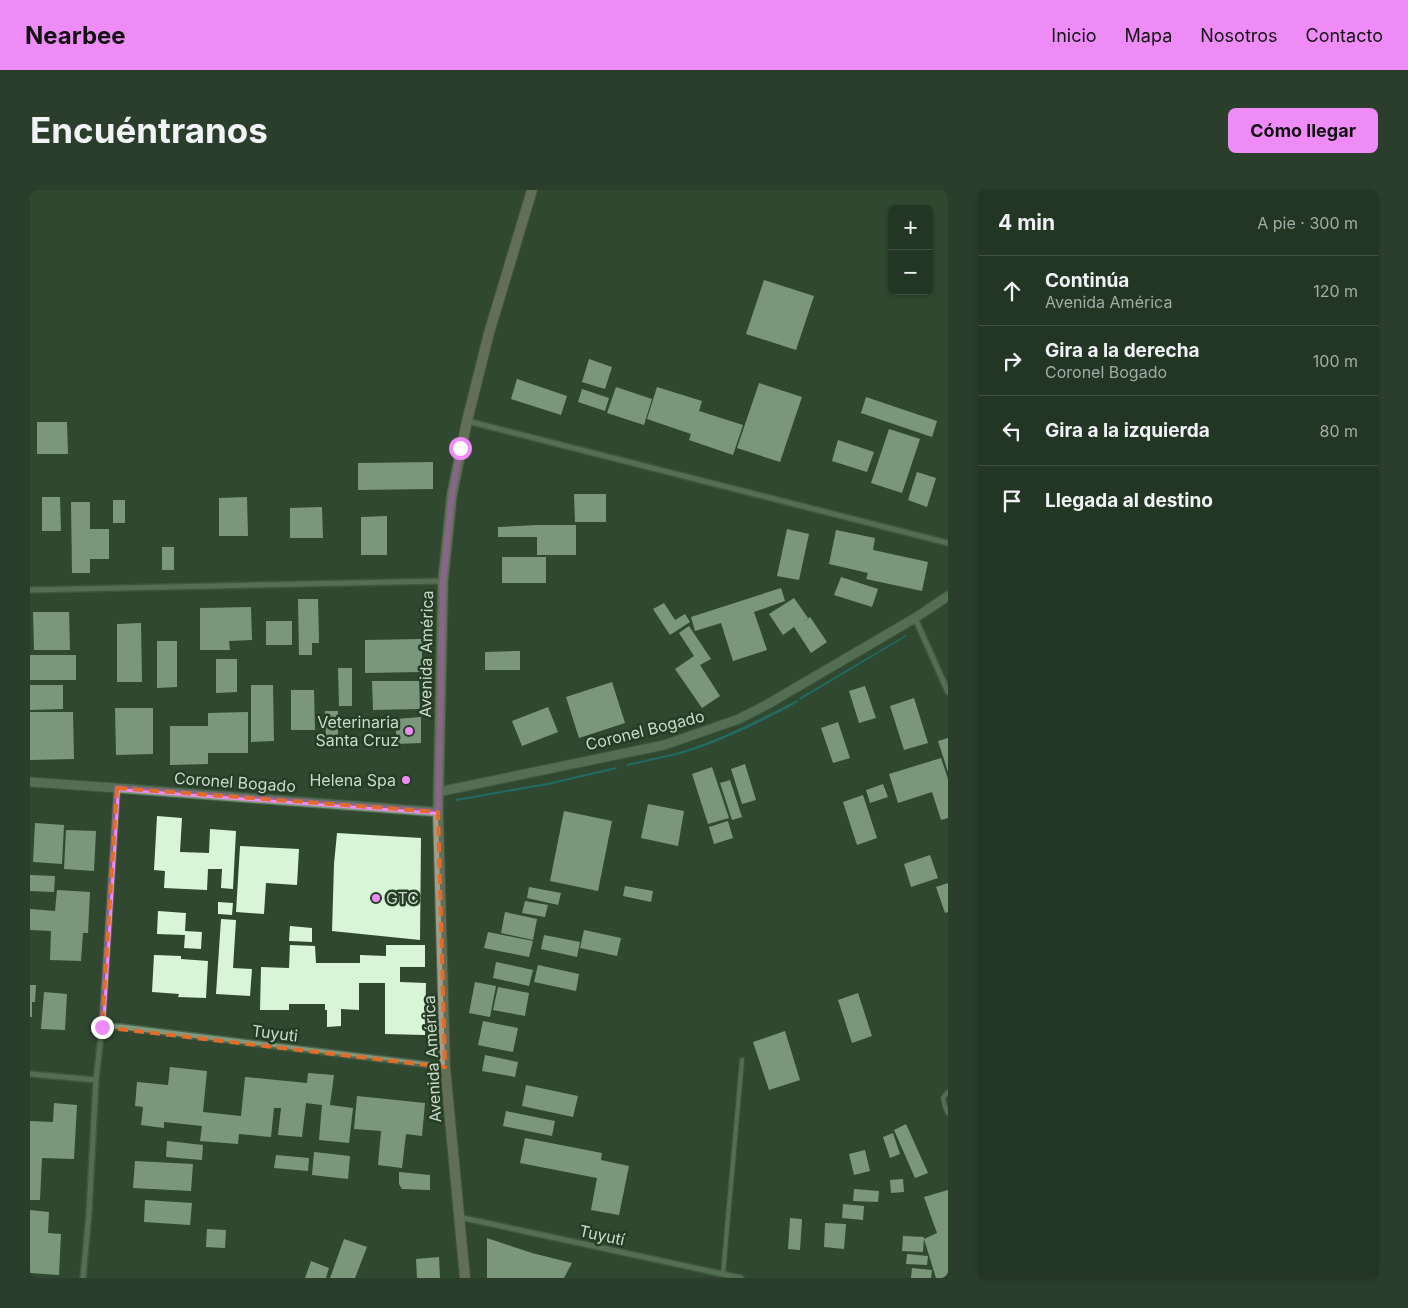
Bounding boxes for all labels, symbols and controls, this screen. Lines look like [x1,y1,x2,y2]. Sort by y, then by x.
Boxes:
text: Nearbee [25,21,126,50]
text: Inicio [1051,25,1097,46]
text: Mapa [1125,25,1172,46]
text: Nosotros [1200,25,1278,46]
text: Contacto [1306,25,1383,46]
button: Cómo llegar [1228,108,1378,153]
text: Encuéntranos [30,109,268,151]
map controls [888,205,933,295]
button: + [888,205,933,250]
text: 4 min [998,210,1055,235]
text: A pie · 300 m [1257,213,1358,233]
button: − [888,250,933,295]
text: Continúa [1045,269,1129,292]
icon: ahead [998,277,1026,305]
text: 120 m [1313,281,1358,301]
text: Avenida América [1045,292,1172,312]
text: Gira a la derecha [1045,339,1200,362]
icon: right [998,347,1026,375]
text: 100 m [1313,351,1358,371]
text: Coronel Bogado [1045,362,1167,382]
icon: left [998,417,1026,445]
text: Gira a la izquierda [1045,419,1210,442]
text: 80 m [1319,421,1358,441]
route start [449,437,472,460]
icon: arrive [998,487,1026,515]
text: Llegada al destino [1045,489,1213,512]
street label: Avenida América [415,590,437,718]
street label: Coronel Bogado [583,706,707,754]
place label: Veterinaria Santa Cruz [315,712,399,750]
marker: Veterinaria Santa Cruz [403,725,415,737]
street label: Coronel Bogado [173,768,297,796]
place label: Helena Spa [309,770,396,790]
marker: Helena Spa [400,774,412,786]
place label: GTC [386,888,419,908]
marker: GTC [370,892,382,904]
street label: Avenida América [419,995,445,1123]
route end [91,1016,114,1039]
street label: Tuyuti [251,1020,299,1046]
street label: Tuyutí [577,1220,627,1250]

